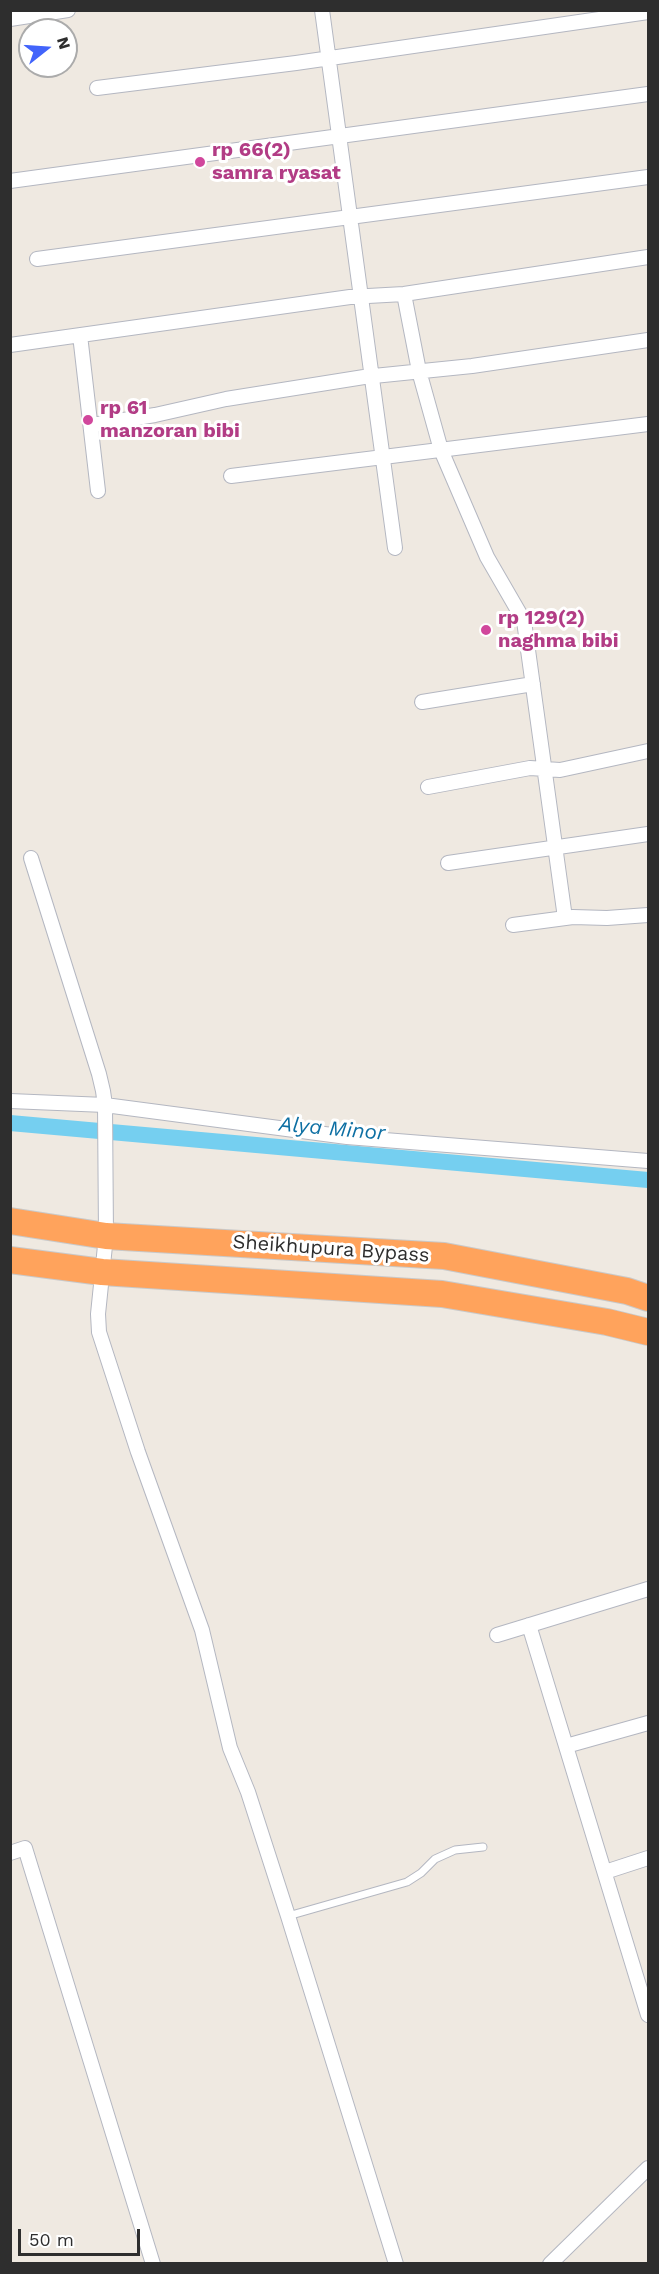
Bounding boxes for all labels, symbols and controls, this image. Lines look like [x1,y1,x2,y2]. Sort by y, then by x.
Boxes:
north arrow [18,18,78,78]
text: N [53,35,75,52]
place label: rp 66(2) samra ryasat [212,138,341,185]
marker: rp 66(2) samra ryasat [193,155,207,169]
place label: rp 61 manzoran bibi [100,396,240,443]
marker: rp 61 manzoran bibi [81,413,95,427]
place label: rp 129(2) naghma bibi [498,606,619,653]
marker: rp 129(2) naghma bibi [479,623,493,637]
water label: Alya Minor [278,1112,386,1146]
street label: Sheikhupura Bypass [232,1230,430,1268]
scale bar [21,2217,142,2255]
text: 50 m [29,2229,74,2250]

